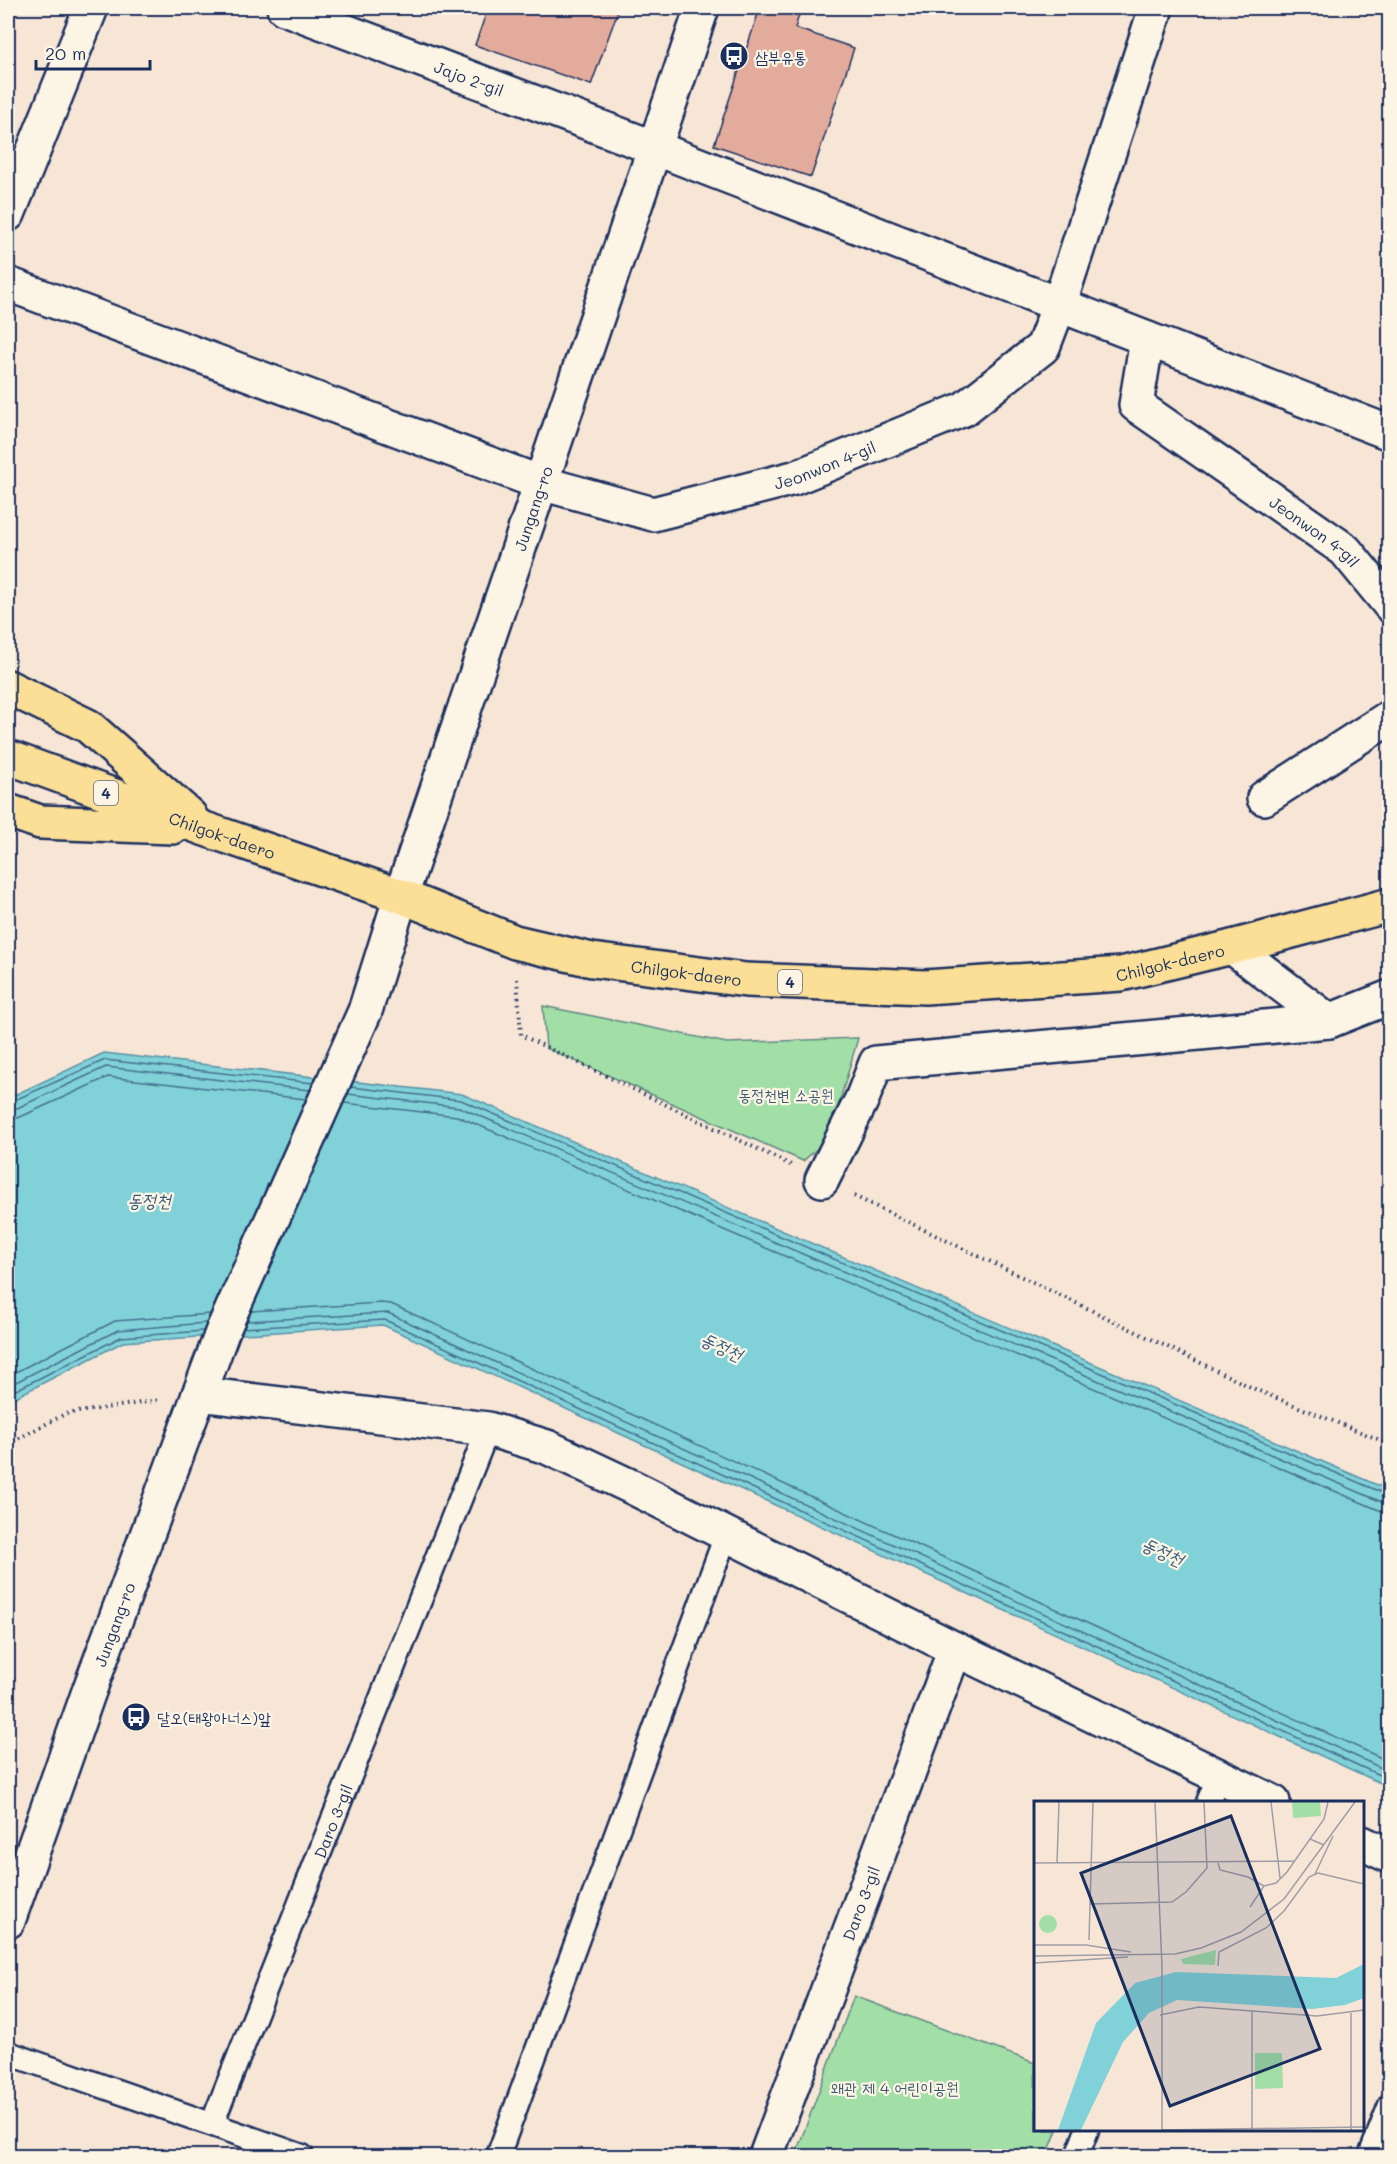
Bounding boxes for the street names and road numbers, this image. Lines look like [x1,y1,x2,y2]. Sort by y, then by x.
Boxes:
street label: Jajo 2-gil [432,55,507,101]
street label: Jeonwon 4-gil [772,436,879,493]
street label: Jungang-ro [508,463,557,553]
street label: Jeonwon 4-gil [1266,491,1365,571]
road number: 4 [94,781,118,805]
street label: Chilgok-daero [166,806,278,863]
street label: Chilgok-daero [1113,939,1226,985]
street label: Chilgok-daero [630,955,743,990]
road number: 4 [778,970,802,994]
street label: Jungang-ro [89,1579,139,1669]
street label: Daro 3-gil [308,1781,356,1861]
street label: Daro 3-gil [837,1863,884,1943]

